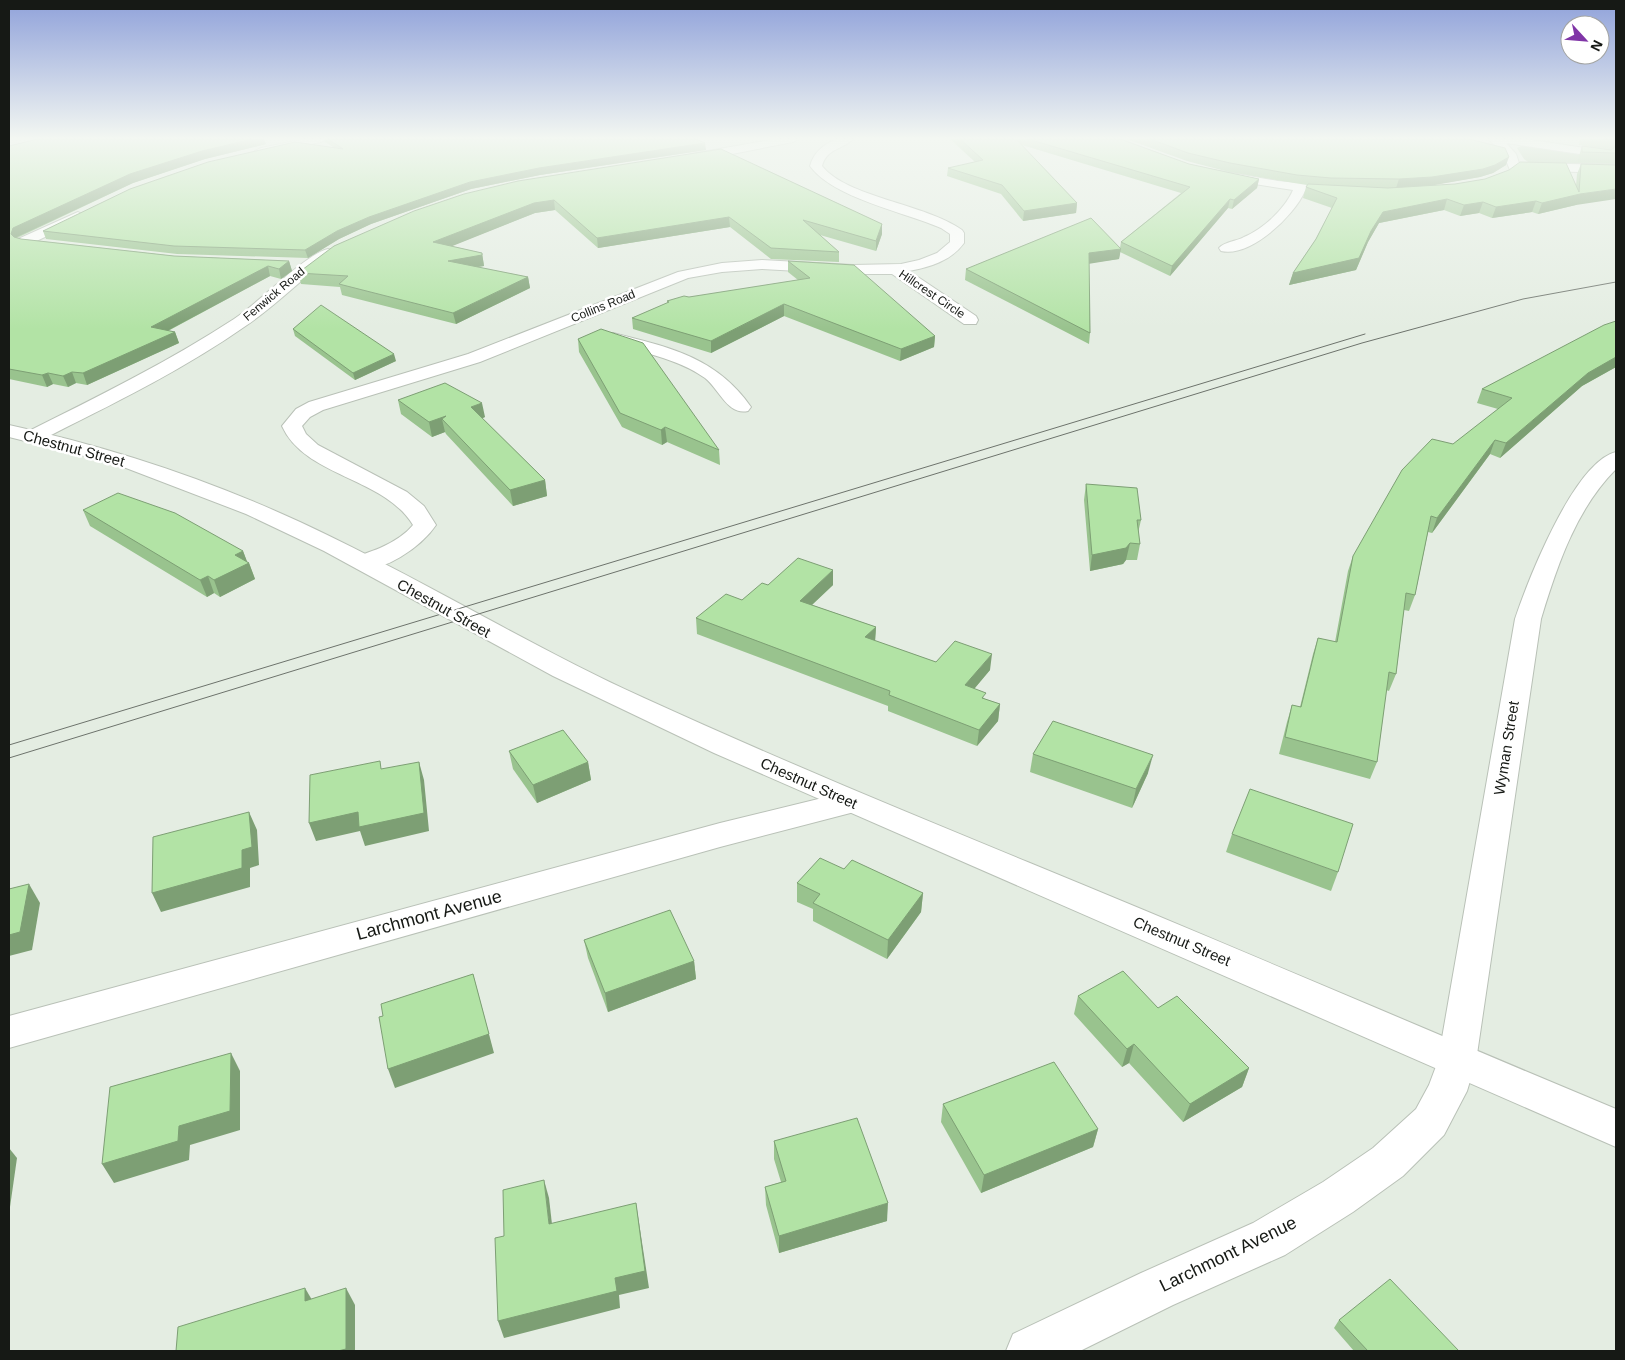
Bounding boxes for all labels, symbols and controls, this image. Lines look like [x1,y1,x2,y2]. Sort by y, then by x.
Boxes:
north arrow [1560,15,1610,65]
text: N [1587,38,1606,54]
street label: Fenwick Road [240,264,308,324]
street label: Hillcrest Circle [896,267,968,321]
street label: Collins Road [569,287,637,325]
street label: Chestnut Street [21,426,127,470]
street label: Chestnut Street [394,575,494,641]
street label: Wyman Street [1490,699,1522,796]
street label: Chestnut Street [758,754,861,812]
street label: Larchmont Avenue [354,886,504,944]
street label: Chestnut Street [1131,913,1234,970]
street label: Larchmont Avenue [1156,1212,1300,1296]

